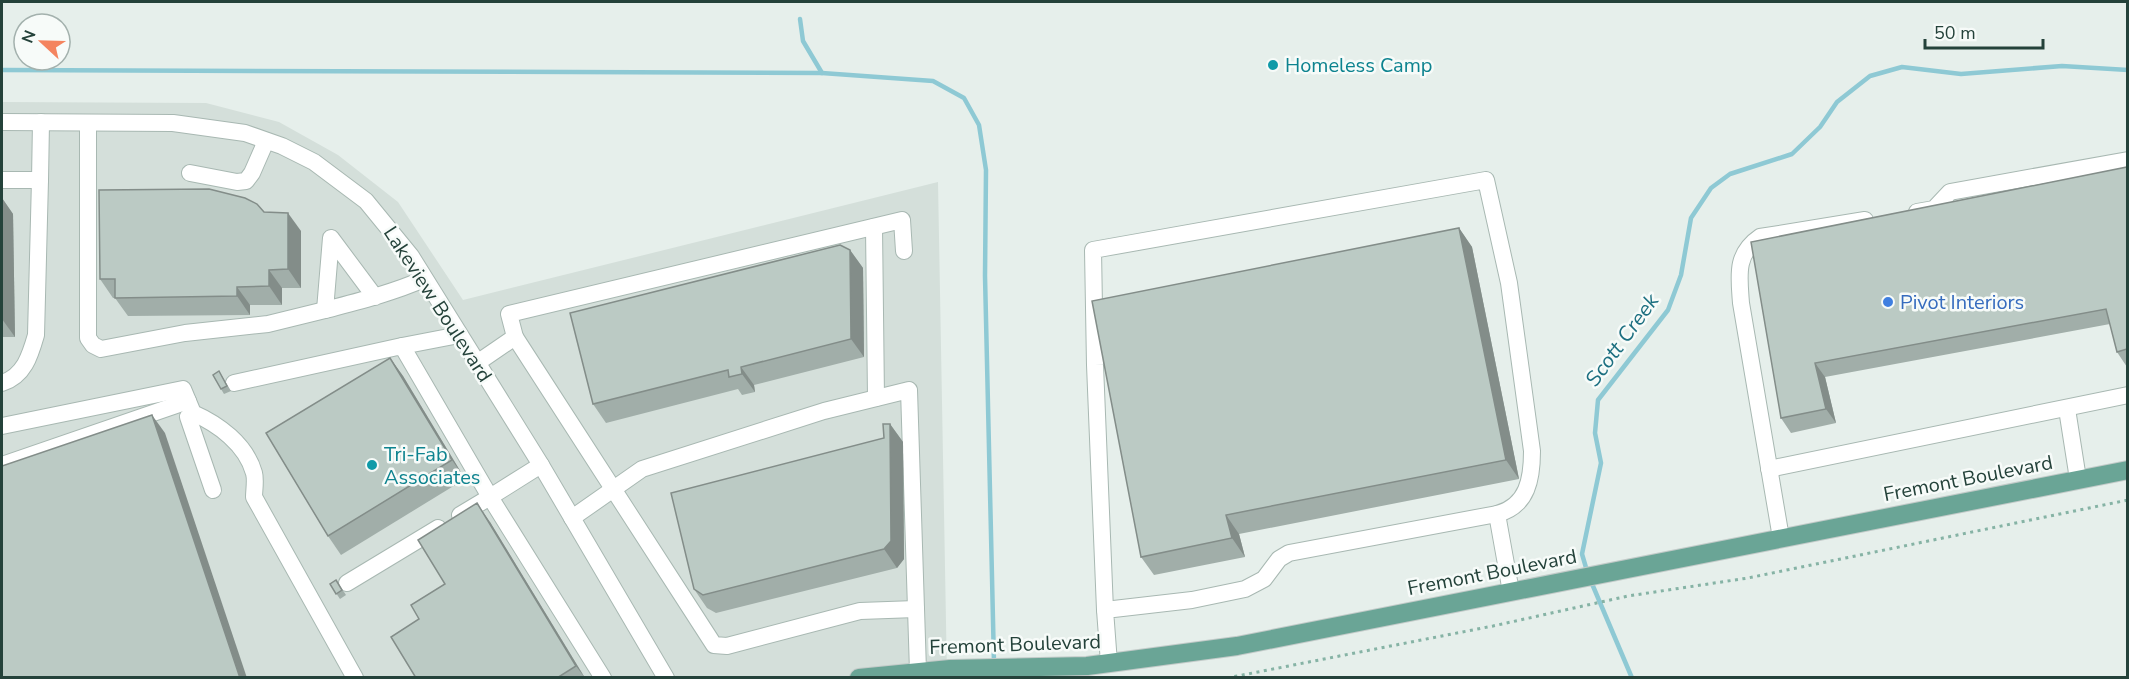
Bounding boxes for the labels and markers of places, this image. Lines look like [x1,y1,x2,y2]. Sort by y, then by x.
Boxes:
place label: Homeless Camp [1285,52,1432,79]
marker: Homeless Camp [1266,58,1280,72]
place label: Pivot Interiors [1900,289,2024,316]
marker: Pivot Interiors [1881,295,1895,309]
place label: Tri-Fab Associates [384,441,480,491]
marker: Tri-Fab Associates [365,458,379,472]

